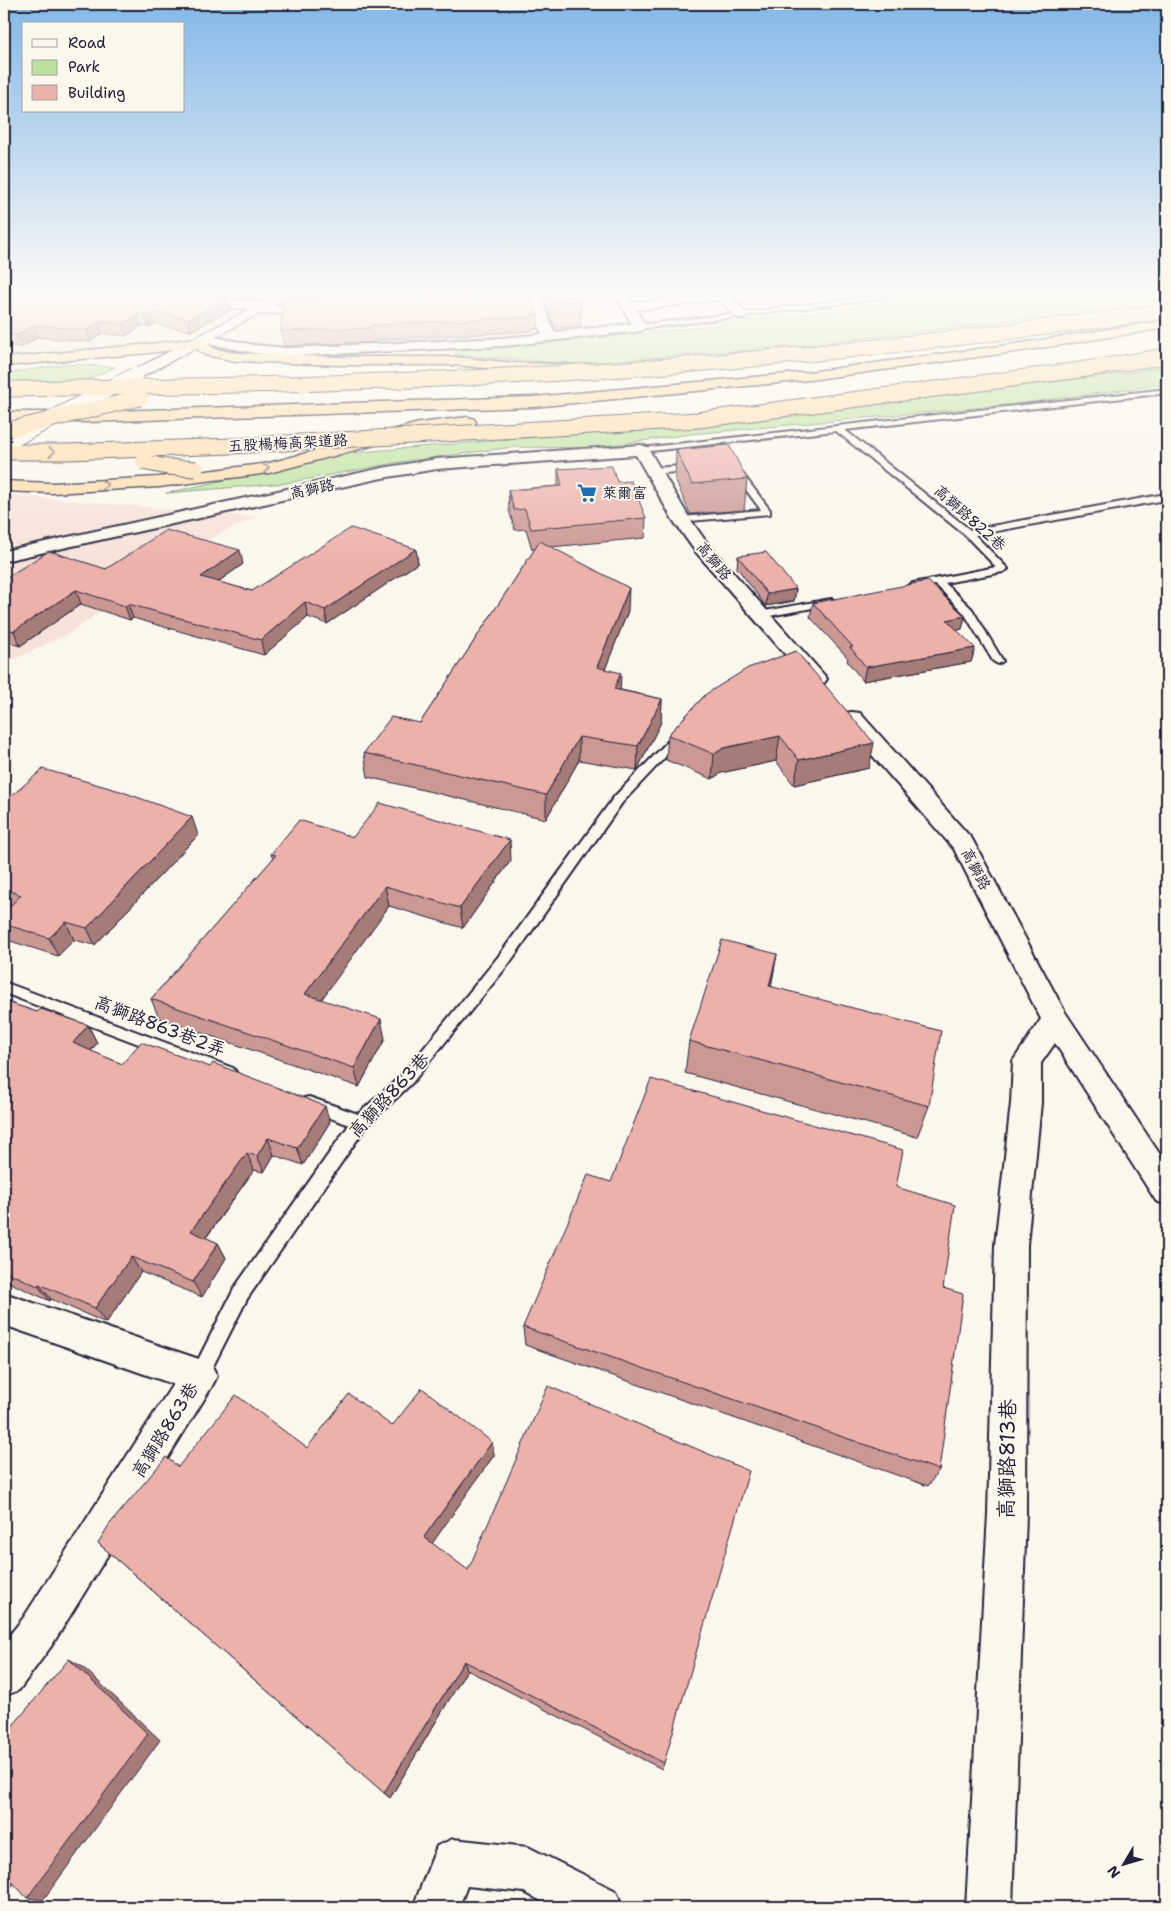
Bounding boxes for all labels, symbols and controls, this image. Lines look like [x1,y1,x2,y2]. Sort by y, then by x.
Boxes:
legend [22,22,185,112]
text: Road [68,33,106,53]
text: Park [68,57,100,77]
text: Building [68,83,125,103]
street label: 五股楊梅高架道路 [228,430,348,456]
one-way arrow [49,447,57,457]
one-way arrow [262,463,271,473]
street label: 高獅路 [288,475,336,503]
one-way arrow [101,479,109,490]
street label: 高獅路822巷 [930,481,1010,555]
supermarket icon: 萊爾富 [576,482,598,504]
place label: 萊爾富 [602,483,647,503]
street label: 高獅路 [692,537,736,585]
street label: 高獅路 [957,844,995,894]
street label: 高獅路863巷2弄 [91,990,229,1062]
street label: 高獅路863巷 [343,1047,435,1143]
street label: 高獅路863巷 [126,1378,204,1482]
street label: 高獅路813巷 [992,1399,1022,1519]
north arrow [1098,1838,1148,1888]
text: N [1103,1862,1124,1882]

